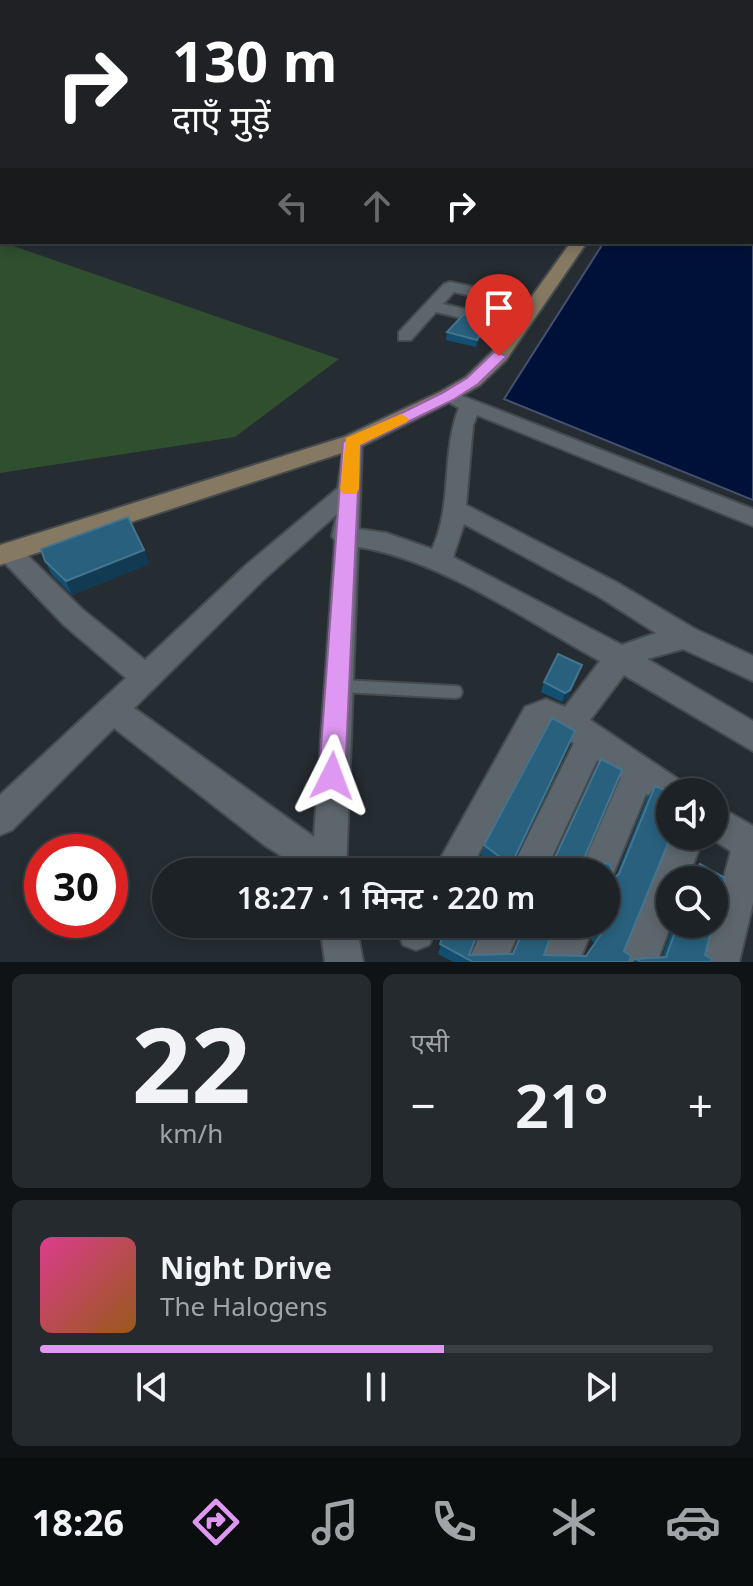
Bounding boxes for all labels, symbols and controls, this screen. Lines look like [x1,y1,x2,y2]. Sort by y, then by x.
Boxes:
text: 130 m [172,22,337,98]
icon: right [40,32,144,136]
text: दाएँ मुड़ें [172,94,271,143]
icon: left [271,184,315,228]
icon: ahead [355,184,399,228]
icon: right [439,184,483,228]
pin [465,274,533,356]
icon: arrive [477,286,521,330]
position arrow [290,734,374,818]
map controls [656,778,728,938]
button: sound [656,778,728,850]
speed limit sign: 30 [24,834,128,938]
button: search [656,866,728,938]
text: 18:27 · 1 मिनट · 220 m [237,877,535,918]
text: 22 [132,992,251,1133]
text: एसी [411,1024,449,1060]
text: 21° [515,1064,609,1146]
text: − [411,1075,436,1135]
text: + [688,1075,713,1135]
text: km/h [159,1115,223,1151]
text: Night Drive [160,1247,332,1288]
text: The Halogens [160,1288,327,1324]
icon: previous [130,1365,174,1409]
icon: pause [354,1365,398,1409]
icon: next [579,1365,623,1409]
icon: directions [188,1494,244,1550]
icon: music [307,1494,363,1550]
icon: phone [426,1494,482,1550]
icon: climate [546,1494,602,1550]
icon: car [665,1494,721,1550]
text: 18:26 [32,1498,124,1547]

